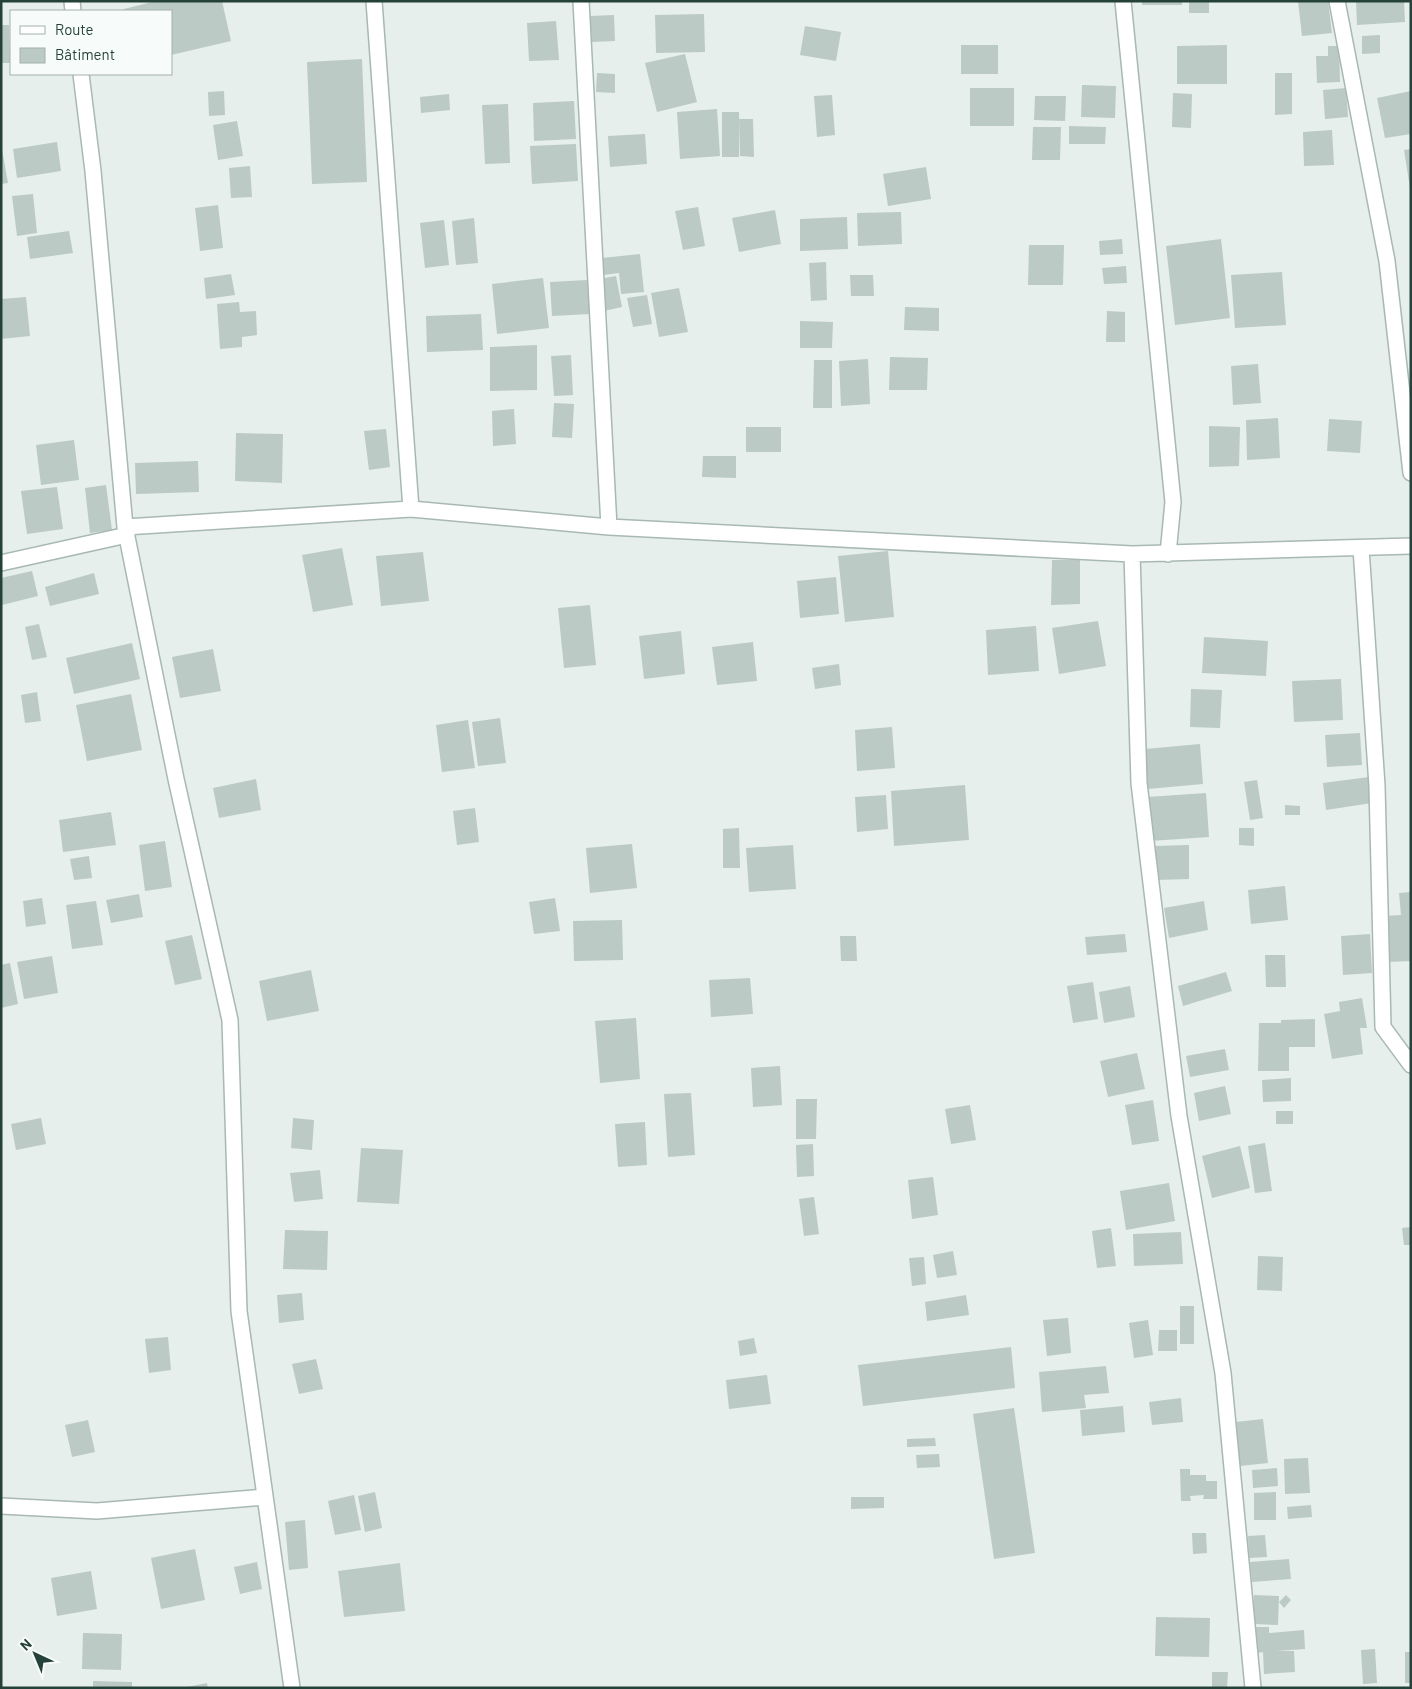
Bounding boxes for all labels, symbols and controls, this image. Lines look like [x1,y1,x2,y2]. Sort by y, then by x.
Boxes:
legend [10,10,172,75]
text: Route [55,20,94,38]
text: Bâtiment [55,45,115,63]
north arrow [10,1629,60,1679]
text: N [16,1635,35,1654]

